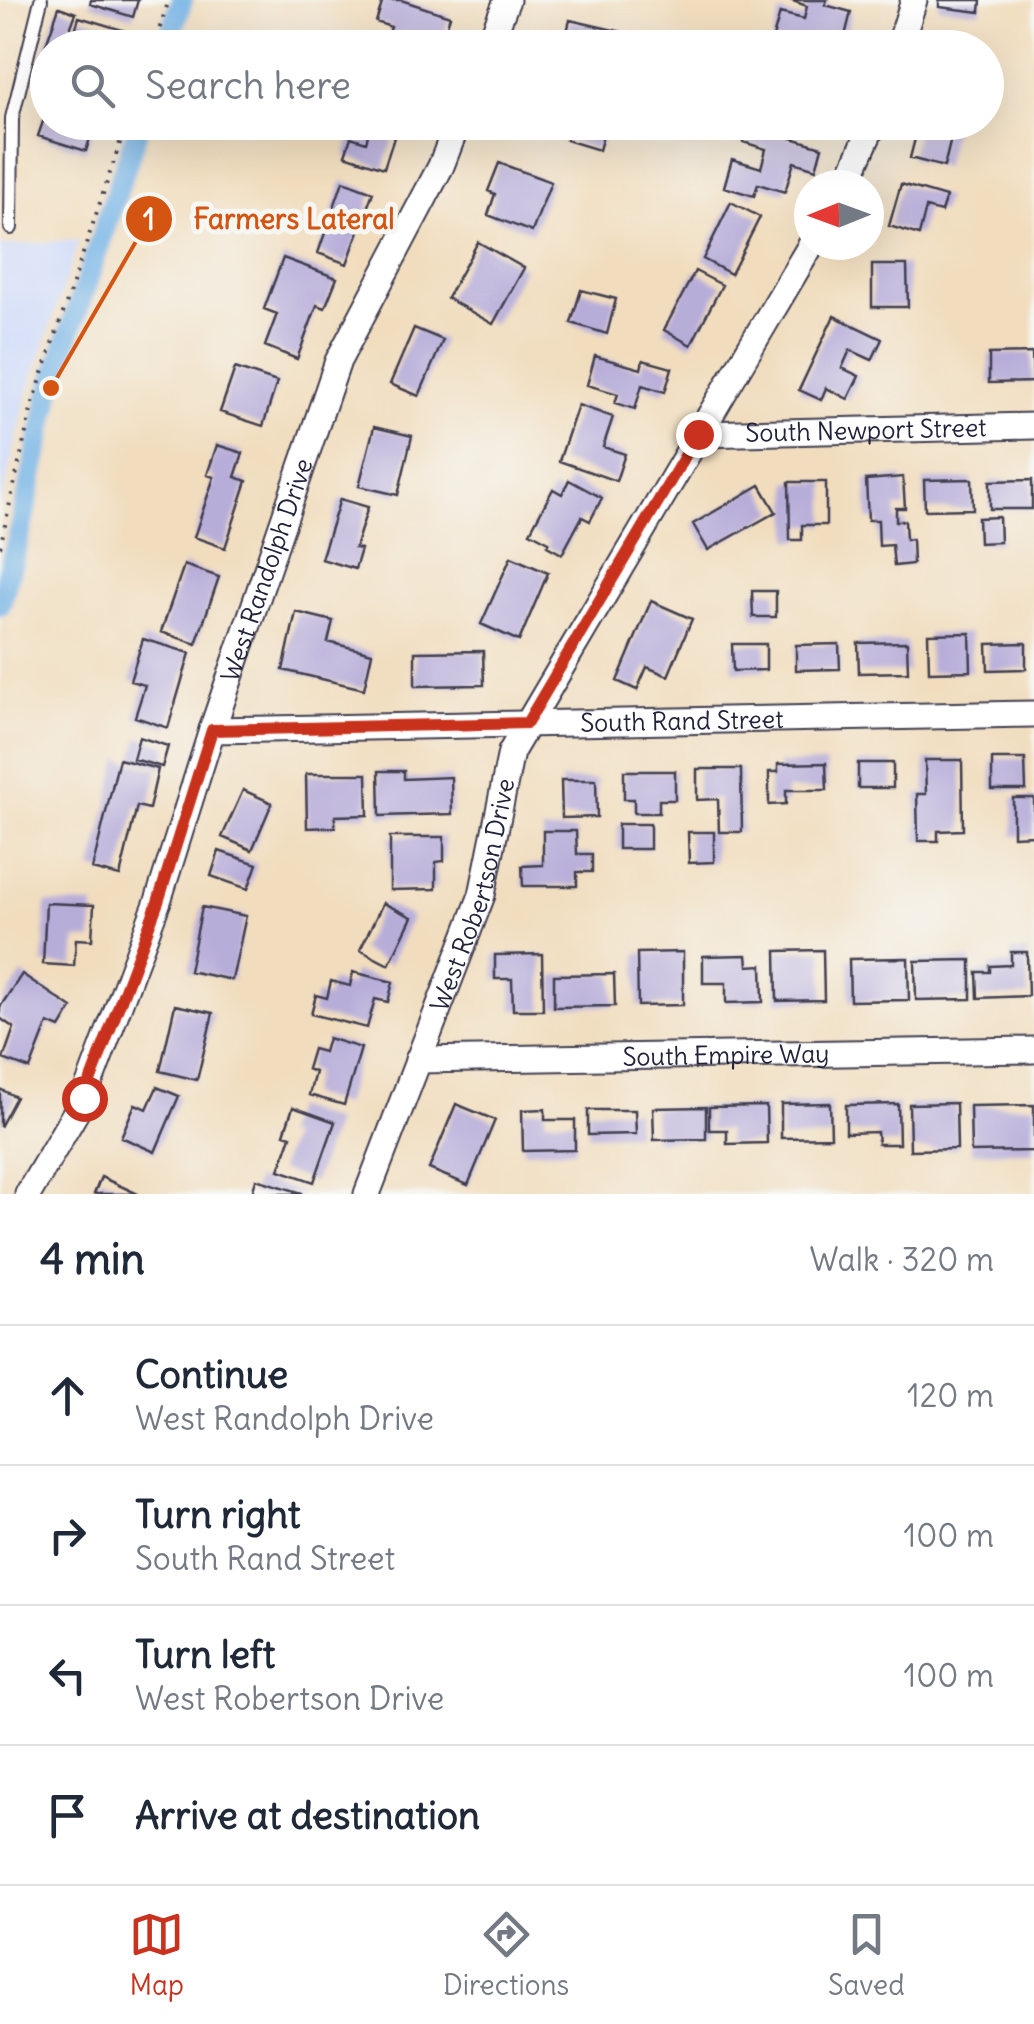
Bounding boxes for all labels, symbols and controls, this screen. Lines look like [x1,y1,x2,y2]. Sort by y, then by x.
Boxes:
search box [30,30,1004,140]
icon: search [65,58,120,113]
text: Search here [145,62,351,109]
north arrow [794,170,884,260]
callout: Farmers Lateral [124,190,415,248]
text: 1 [143,200,155,238]
text: Farmers Lateral [193,201,395,237]
street label: South Newport Street [745,411,987,449]
route end [676,412,722,458]
street label: West Randolph Drive [214,454,320,686]
street label: South Rand Street [580,703,784,739]
street label: West Robertson Drive [423,776,521,1016]
street label: South Empire Way [622,1037,830,1073]
route start [62,1076,108,1122]
text: 4 min [40,1233,145,1285]
text: Walk · 320 m [809,1239,994,1280]
text: Continue [135,1351,288,1398]
icon: ahead [40,1368,95,1423]
text: 120 m [907,1375,994,1416]
text: West Randolph Drive [135,1398,434,1439]
text: Turn right [135,1491,301,1538]
icon: right [40,1508,95,1563]
text: 100 m [904,1515,994,1556]
text: South Rand Street [135,1538,395,1579]
text: Turn left [135,1631,275,1678]
icon: left [40,1648,95,1703]
text: 100 m [904,1655,994,1696]
text: West Robertson Drive [135,1678,444,1719]
icon: arrive [40,1788,95,1843]
text: Arrive at destination [135,1792,480,1839]
tab: Map [129,1907,184,2003]
tab: Directions [443,1907,569,2003]
tab: Saved [828,1907,905,2003]

